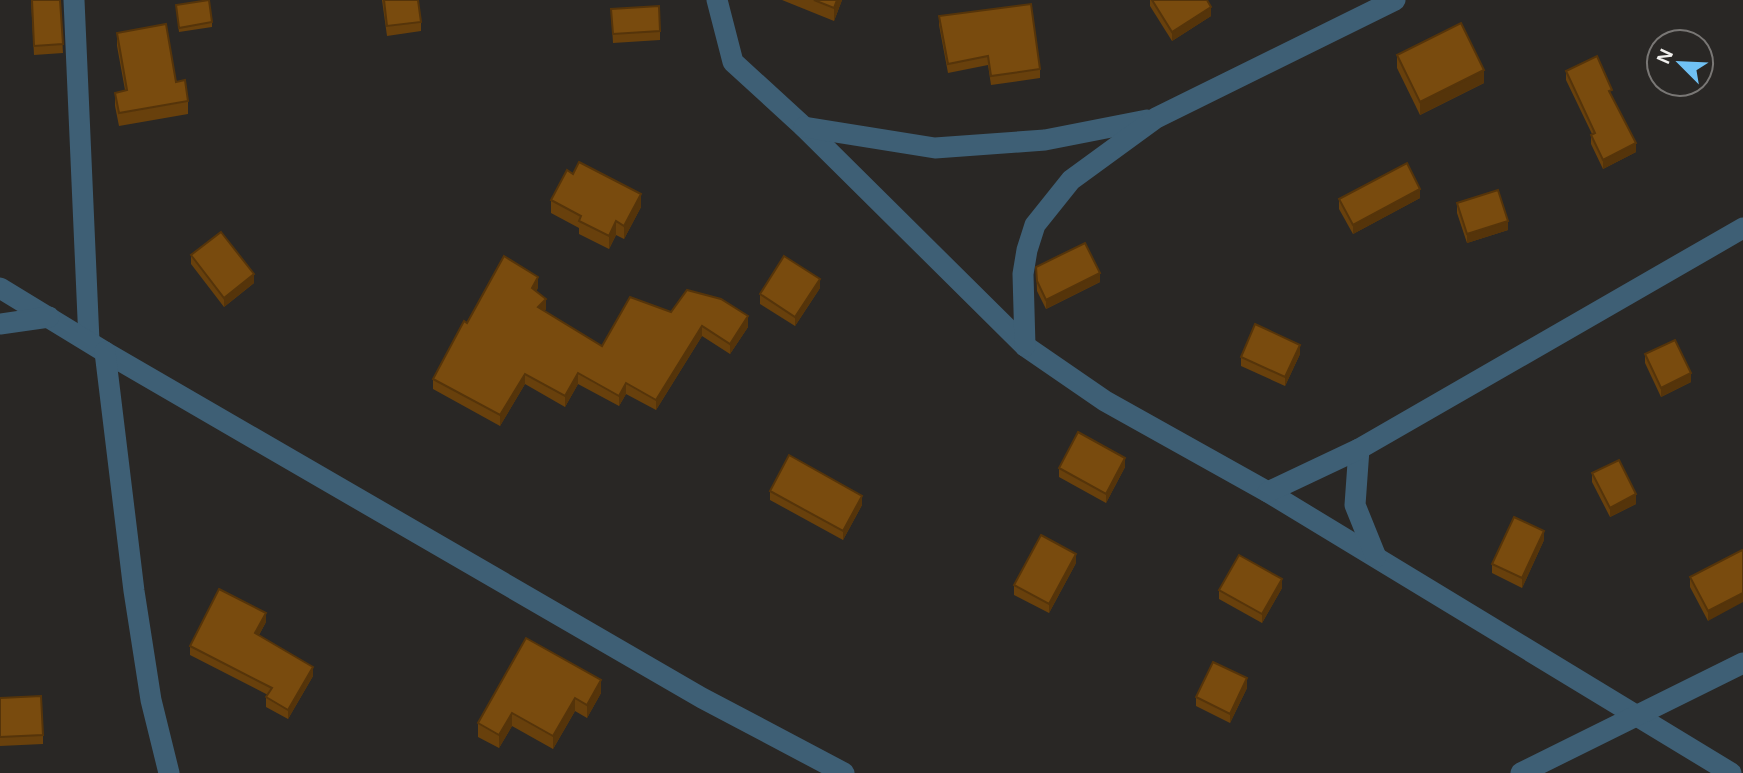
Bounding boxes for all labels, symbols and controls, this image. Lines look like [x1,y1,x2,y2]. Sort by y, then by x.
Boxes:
north arrow [1645,28,1715,98]
text: N [1653,46,1677,67]

